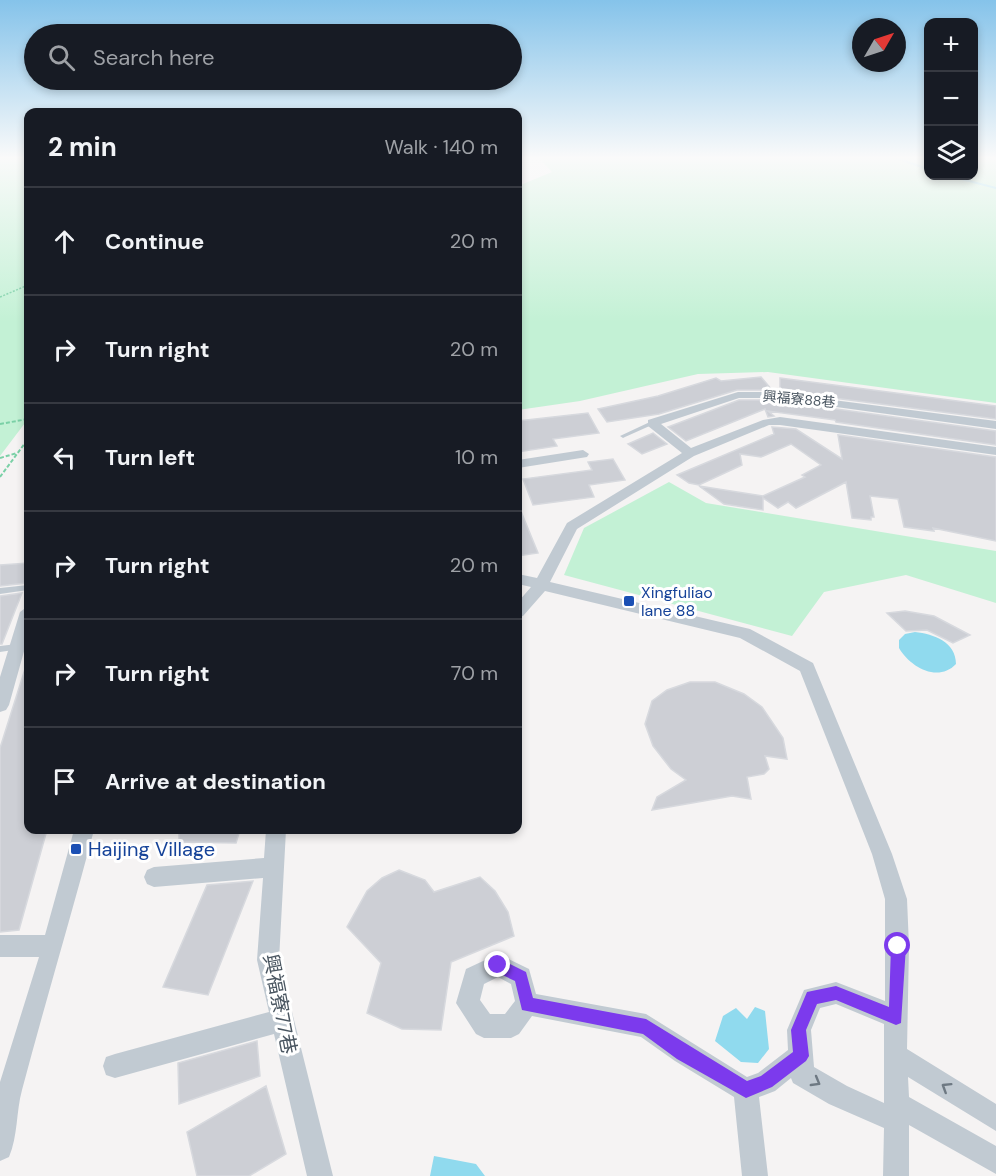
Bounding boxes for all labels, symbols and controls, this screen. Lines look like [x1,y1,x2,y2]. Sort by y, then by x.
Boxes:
north arrow [852,18,906,72]
map controls [924,18,978,180]
button: + [924,18,978,72]
search box [24,24,522,90]
icon: search [45,41,78,74]
text: Search here [93,43,214,72]
button: − [924,72,978,126]
button: layers [924,126,978,180]
text: 2 min [48,130,117,164]
text: Walk · 140 m [384,134,498,160]
icon: ahead [48,225,81,258]
text: Continue [105,227,204,256]
text: 20 m [450,228,498,254]
icon: right [48,333,81,366]
text: Turn right [105,335,210,364]
text: 20 m [450,336,498,362]
street label: 興福寮88巷 [762,387,836,411]
icon: left [48,441,81,474]
text: Turn left [105,443,195,472]
text: 10 m [455,444,498,470]
icon: right [48,549,81,582]
text: Turn right [105,551,210,580]
text: 20 m [450,552,498,578]
place label: Xingfuliao lane 88 [641,582,713,621]
marker: Xingfuliao lane 88 [622,594,636,608]
icon: right [48,657,81,690]
text: Turn right [105,659,210,688]
text: 70 m [451,660,498,686]
icon: arrive [48,765,81,798]
text: Arrive at destination [105,767,326,796]
place label: Haijing Village [88,836,215,862]
marker: Haijing Village [69,842,83,856]
route start [884,932,910,958]
route end [484,951,510,977]
street label: 興福寮77巷 [258,952,302,1056]
one-way arrow [810,1075,820,1087]
one-way arrow [942,1083,953,1094]

